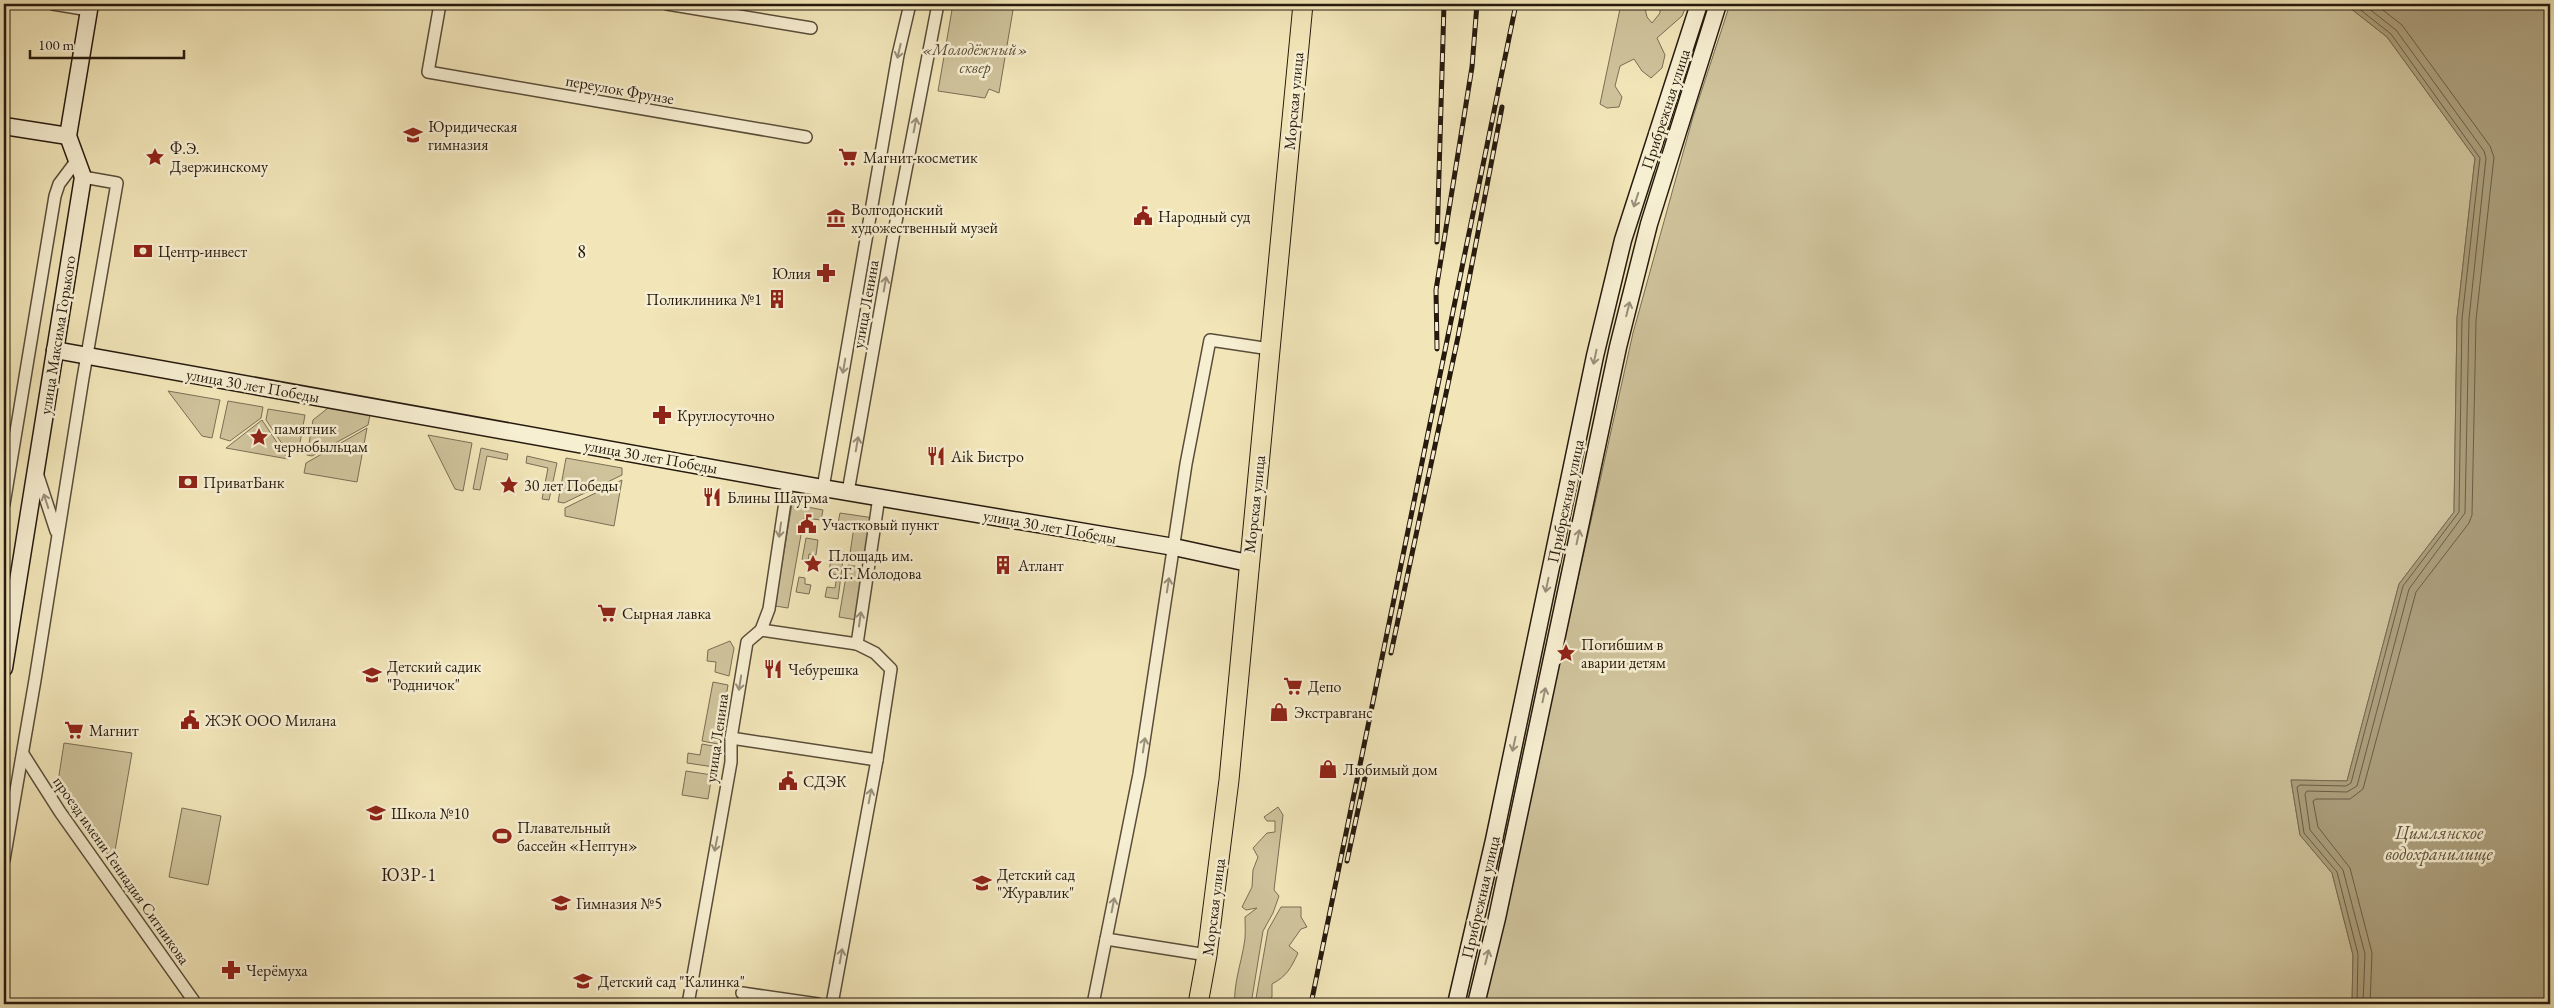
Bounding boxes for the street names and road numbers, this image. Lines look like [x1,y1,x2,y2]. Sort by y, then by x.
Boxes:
street label: Прибрежная улица [1636,46,1695,172]
street label: Морская улица [1279,51,1308,151]
street label: переулок Фрунзе [564,70,676,109]
street label: улица Максима Горького [35,254,80,416]
street label: улица Ленина [847,258,884,350]
street label: улица 30 лет Победы [185,363,321,408]
street label: улица 30 лет Победы [583,434,719,479]
street label: Прибрежная улица [1542,437,1589,565]
street label: Морская улица [1239,454,1270,554]
street label: улица 30 лет Победы [982,504,1118,549]
street label: улица Ленина [700,692,733,784]
street label: проезд имени Геннадия Ситникова [48,772,195,969]
street label: Прибрежная улица [1456,833,1505,961]
street label: Морская улица [1197,856,1230,957]

